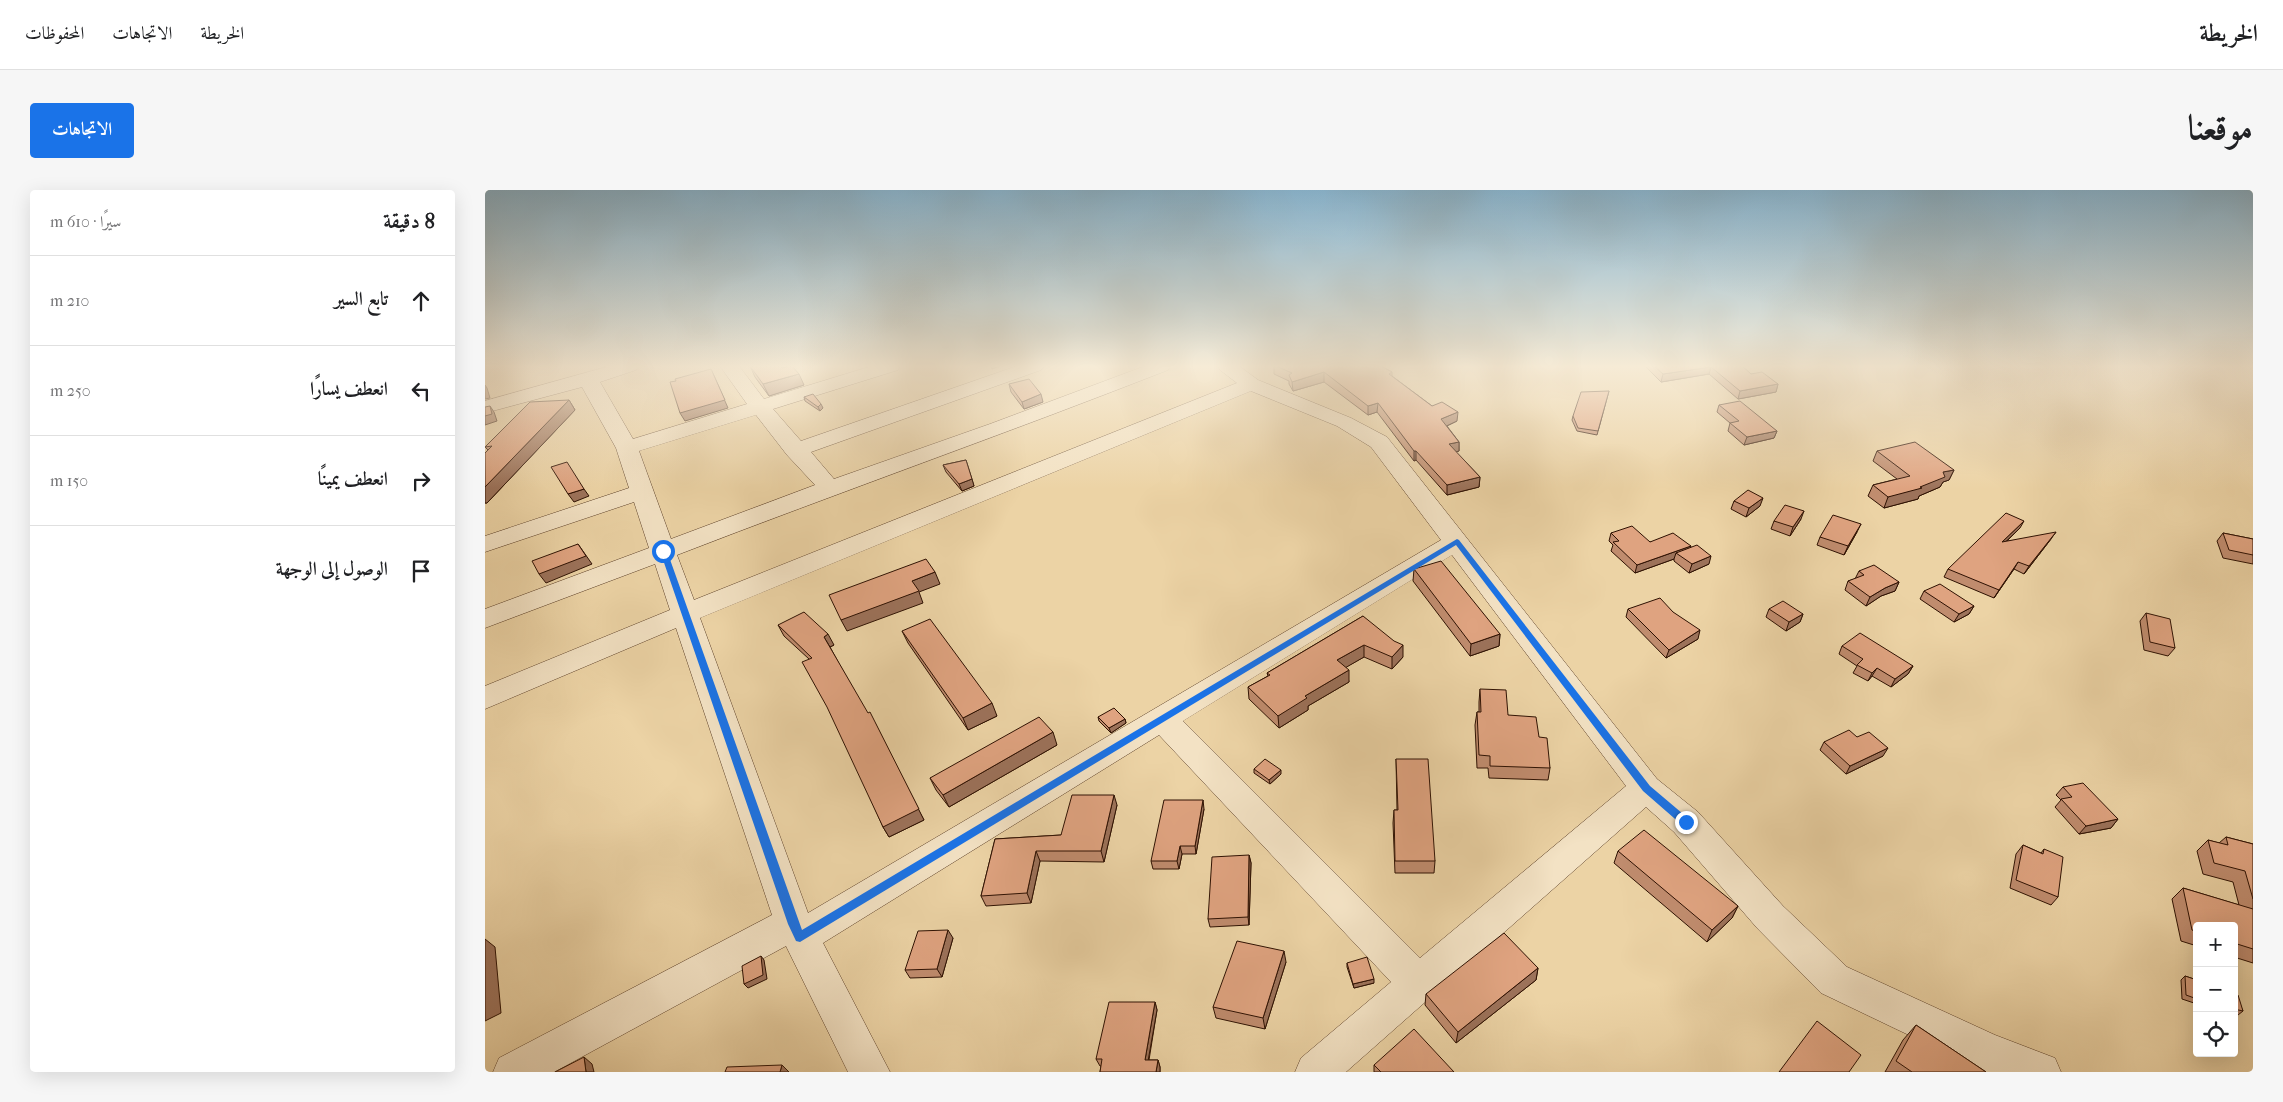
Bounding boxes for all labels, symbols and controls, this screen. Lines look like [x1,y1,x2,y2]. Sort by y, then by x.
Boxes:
text: الخريطة [2200,19,2258,47]
text: المحفوظات [25,23,84,44]
text: الاتجاهات [112,23,172,44]
text: الخريطة [200,23,244,44]
button: الاتجاهات [30,103,134,158]
text: موقعنا [2188,107,2253,148]
text: 8 دقيقة [383,209,435,233]
text: سيرًا · 610 m [50,212,121,231]
icon: ahead [407,287,435,315]
text: تابع السير [334,288,388,310]
text: 210 m [50,291,89,310]
icon: left [407,377,435,405]
text: انعطف يسارًا [310,378,388,400]
text: 250 m [50,381,91,400]
icon: right [407,467,435,495]
text: انعطف يمينًا [318,468,388,490]
text: 150 m [50,471,88,490]
route start [652,540,675,563]
icon: arrive [407,557,435,585]
text: الوصول إلى الوجهة [276,558,388,580]
route end [1675,811,1698,834]
map controls [2193,922,2238,1057]
button: + [2193,922,2238,967]
button: − [2193,967,2238,1012]
button: locate [2193,1012,2238,1057]

